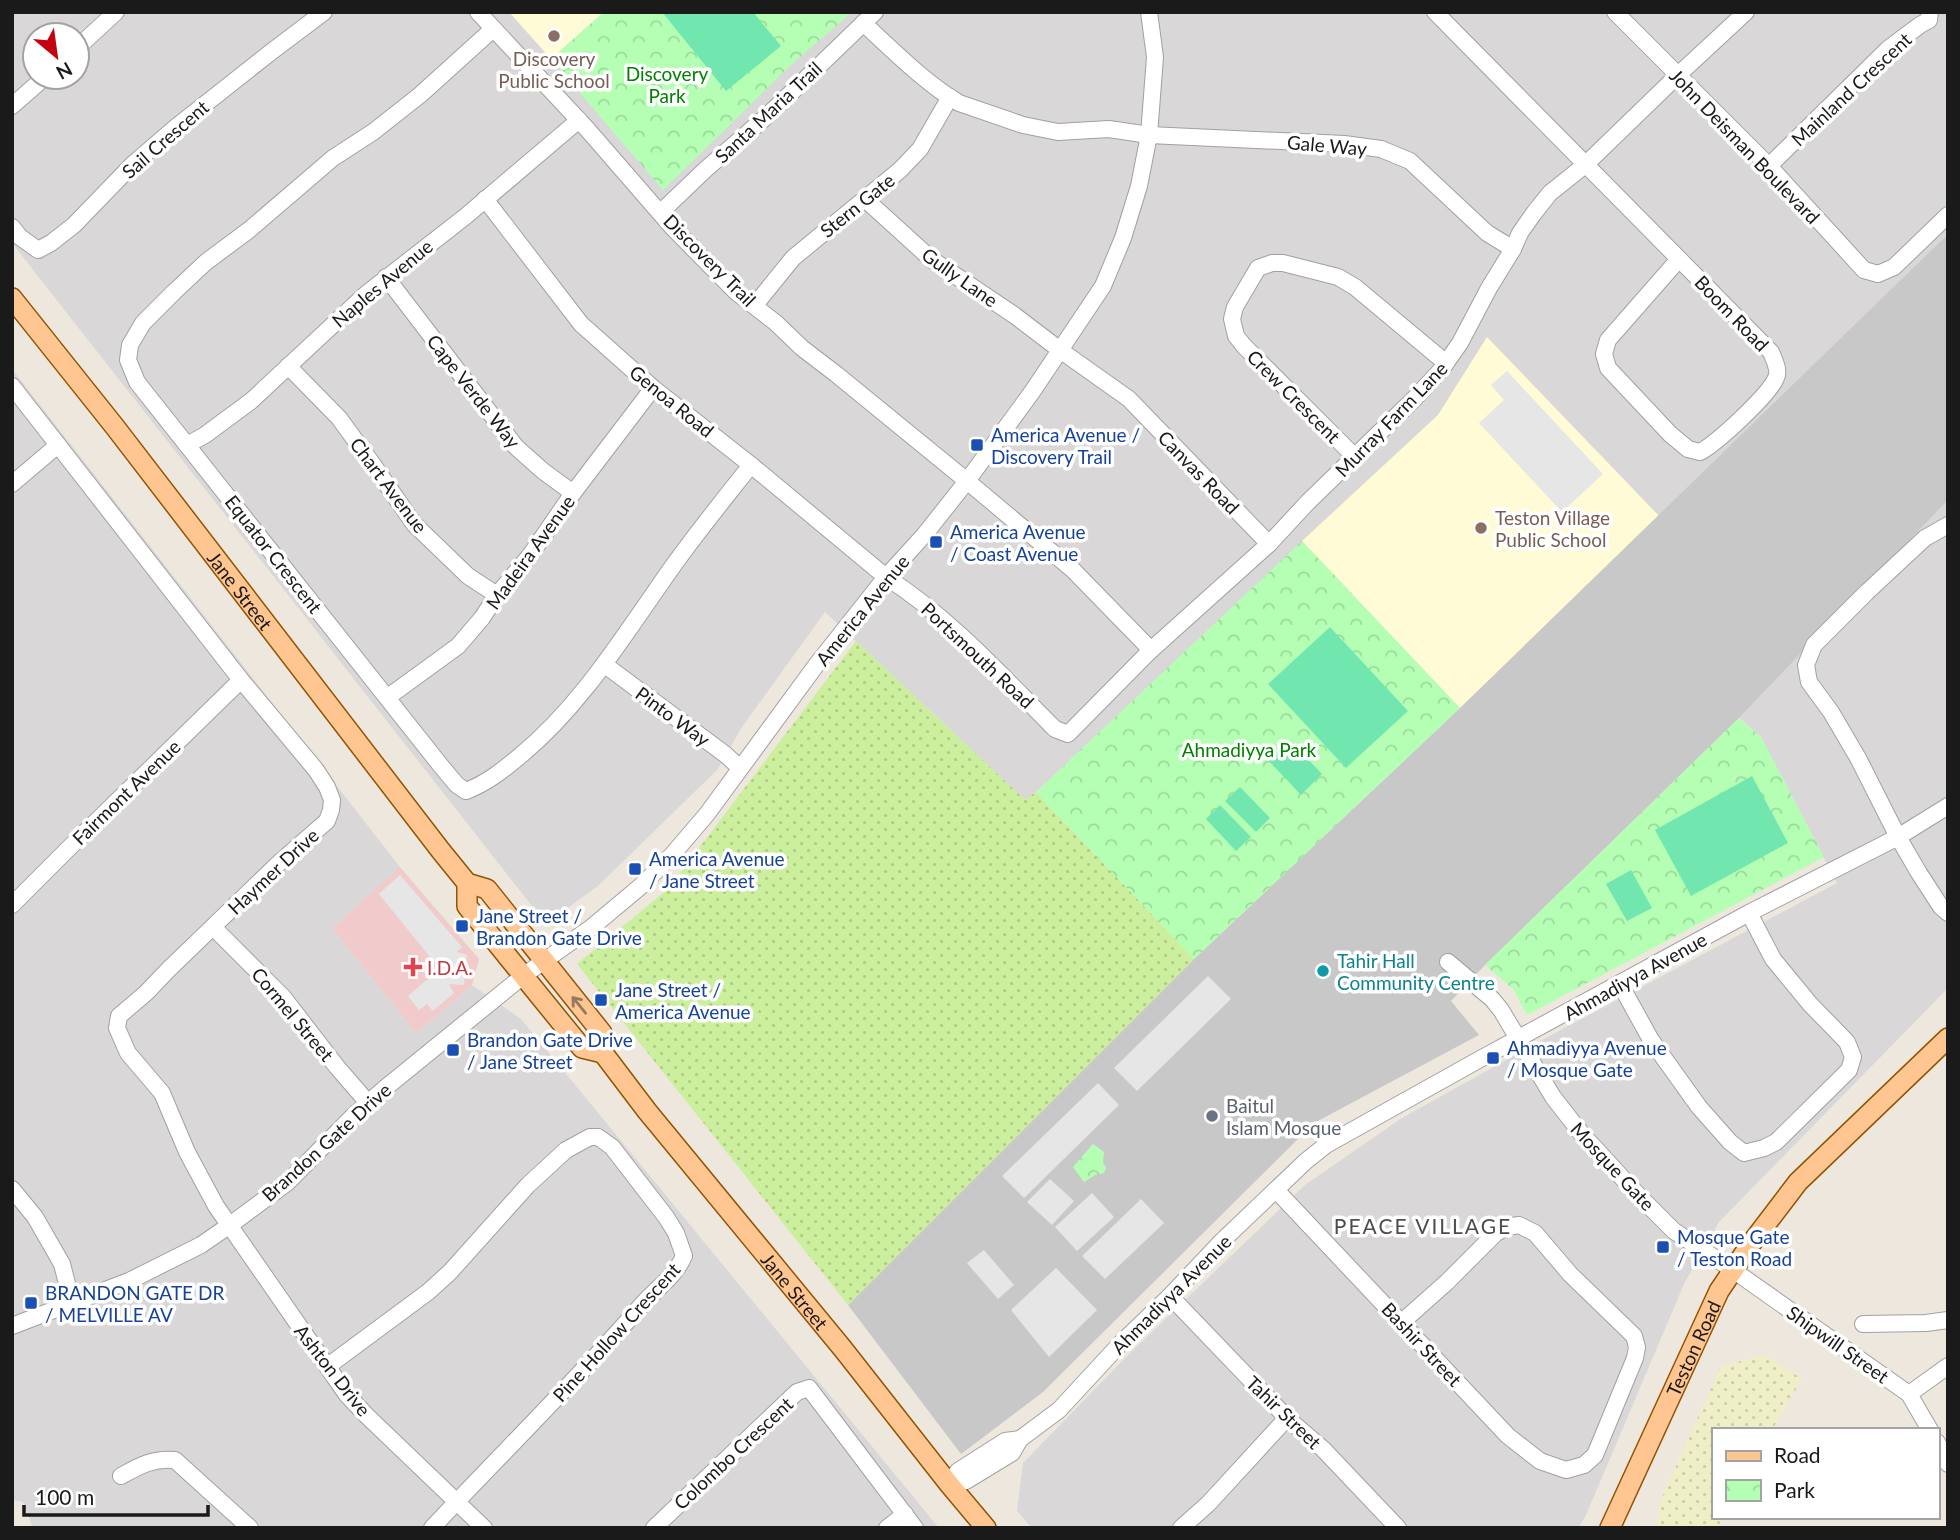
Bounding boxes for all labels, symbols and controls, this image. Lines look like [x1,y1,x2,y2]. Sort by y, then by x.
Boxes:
north arrow [21,21,91,91]
street label: Mainland Crescent [1786,27,1916,150]
marker: Discovery Public School [546,28,562,44]
place label: Discovery Public School [498,47,610,92]
street label: Santa Maria Trail [710,57,826,167]
text: N [53,58,76,85]
park label: Discovery Park [626,62,709,107]
street label: John Deisman Boulevard [1665,64,1825,228]
street label: Sail Crescent [117,95,213,183]
street label: Gale Way [1286,130,1368,160]
street label: Stern Gate [815,168,899,242]
street label: Discovery Trail [659,209,761,311]
street label: Naples Avenue [327,234,437,332]
street label: Gully Lane [918,243,1002,311]
street label: Boom Road [1690,270,1774,356]
street label: Cape Verde Way [422,330,526,453]
street label: Crew Crescent [1243,345,1345,447]
street label: Murray Farm Lane [1330,357,1452,481]
street label: Genoa Road [625,360,719,442]
place label: America Avenue / Discovery Trail [991,423,1140,468]
street label: Canvas Road [1154,426,1244,518]
street label: Chart Avenue [346,433,432,537]
marker: America Avenue / Discovery Trail [969,437,985,453]
street label: Equator Crescent [221,490,327,618]
street label: Madeira Avenue [481,490,579,614]
place label: Teston Village Public School [1495,506,1610,551]
place label: America Avenue / Coast Avenue [950,520,1086,565]
marker: Teston Village Public School [1473,520,1489,536]
marker: America Avenue / Coast Avenue [928,534,944,550]
street label: Jane Street [203,546,278,634]
street label: America Avenue [810,550,914,670]
street label: Portsmouth Road [917,597,1039,713]
street label: Pinto Way [631,681,715,751]
street label: Fairmont Avenue [67,735,185,849]
park label: Ahmadiyya Park [1182,738,1317,761]
street label: Haymer Drive [223,823,323,919]
place label: America Avenue / Jane Street [649,847,785,892]
marker: America Avenue / Jane Street [627,861,643,877]
place label: Jane Street / Brandon Gate Drive [476,904,642,949]
marker: Jane Street / Brandon Gate Drive [454,918,470,934]
street label: Ahmadiyya Avenue [1560,927,1710,1025]
place label: Tahir Hall Community Centre [1337,949,1495,994]
place label: I.D.A. [427,956,473,979]
marker: I.D.A. [405,959,421,975]
street label: Cormel Street [247,962,339,1066]
marker: Tahir Hall Community Centre [1315,963,1331,979]
place label: Jane Street / America Avenue [615,978,751,1023]
marker: Jane Street / America Avenue [593,992,609,1008]
one-way arrow [572,996,587,1014]
place label: Brandon Gate Drive / Jane Street [467,1028,633,1073]
place label: Ahmadiyya Avenue / Mosque Gate [1507,1036,1667,1081]
marker: Brandon Gate Drive / Jane Street [445,1042,461,1058]
marker: Ahmadiyya Avenue / Mosque Gate [1485,1050,1501,1066]
street label: Brandon Gate Drive [257,1078,395,1206]
place label: Baitul Islam Mosque [1226,1094,1341,1139]
marker: Baitul Islam Mosque [1204,1108,1220,1124]
street label: Mosque Gate [1566,1117,1660,1215]
district label: PEACE VILLAGE [1334,1213,1512,1238]
place label: Mosque Gate / Teston Road [1677,1225,1792,1270]
street label: Ahmadiyya Avenue [1106,1229,1236,1359]
marker: Mosque Gate / Teston Road [1655,1239,1671,1255]
street label: Jane Street [757,1248,833,1334]
street label: Pine Hollow Crescent [548,1258,685,1406]
place label: BRANDON GATE DR / MELVILLE AV [45,1281,224,1326]
marker: BRANDON GATE DR / MELVILLE AV [23,1295,39,1311]
street label: Bashir Street [1377,1297,1467,1391]
street label: Teston Road [1661,1297,1725,1399]
street label: Shipwill Street [1783,1300,1894,1388]
street label: Ashton Drive [290,1320,376,1420]
street label: Tahir Street [1242,1371,1326,1453]
street label: Colombo Crescent [669,1392,797,1514]
legend [1712,1428,1939,1519]
text: Road [1774,1442,1821,1467]
scale bar [24,1474,208,1518]
text: Park [1774,1477,1815,1502]
text: 100 m [35,1484,94,1509]

